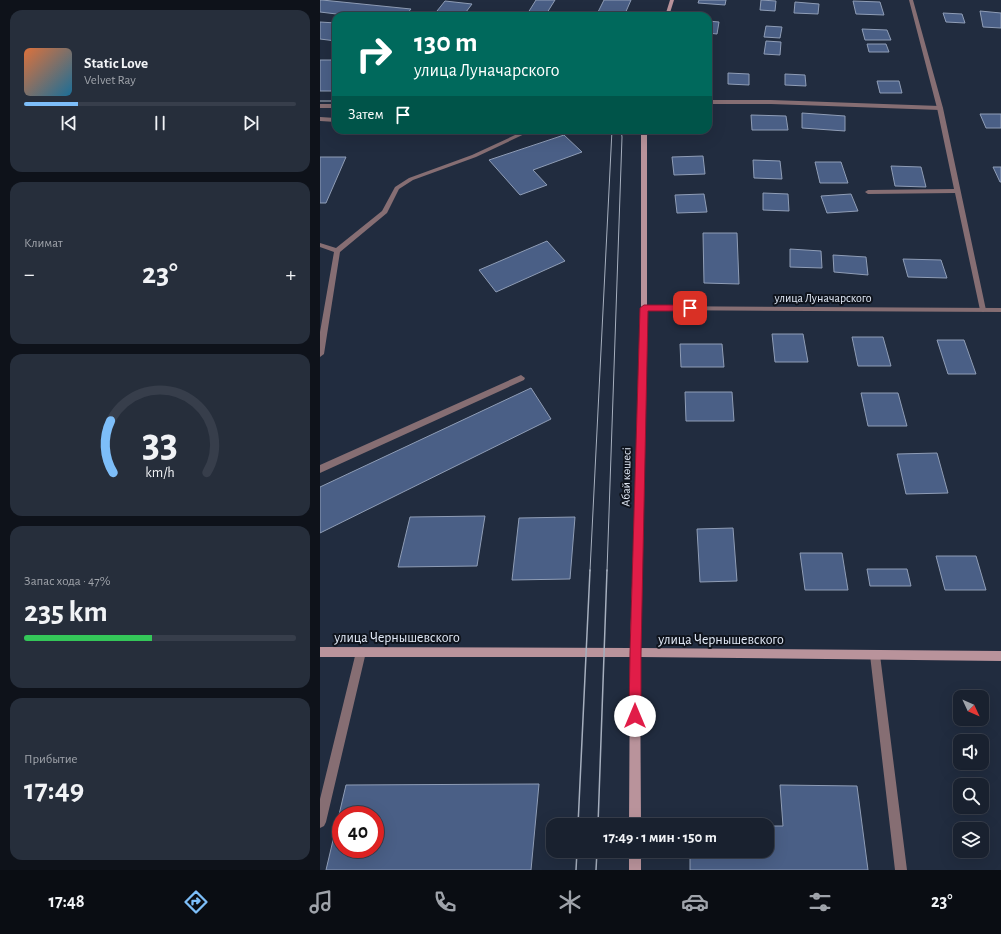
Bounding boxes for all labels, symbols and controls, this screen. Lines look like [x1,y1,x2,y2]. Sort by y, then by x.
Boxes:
icon: right [348,28,400,80]
text: 130 m [414,29,478,57]
text: Static Love [84,56,148,71]
text: улица Луначарского [414,62,559,80]
text: Velvet Ray [84,74,136,87]
icon: arrive [392,104,414,126]
text: Затем [348,107,384,122]
icon: previous [58,112,80,134]
icon: pause [149,112,171,134]
icon: next [240,112,262,134]
text: Климат [24,237,63,250]
text: 23° [142,259,178,289]
text: − [24,263,35,285]
text: + [285,263,296,285]
pin [673,291,707,325]
street label: улица Луначарского [774,292,872,305]
icon: arrive [679,297,701,319]
text: 33 [142,423,178,464]
street label: Абай көшесі [619,447,633,507]
text: km/h [145,466,175,480]
text: Запас хода · 47% [24,575,110,588]
text: 235 km [24,597,108,627]
street label: улица Чернышевского [333,631,460,645]
street label: улица Чернышевского [657,633,784,647]
north arrow [953,690,989,726]
map controls [953,690,989,858]
position arrow [614,695,656,737]
button: sound [953,734,989,770]
text: Прибытие [24,753,78,766]
text: 17:49 [24,775,84,805]
button: search [953,778,989,814]
speed limit sign: 40 [332,806,384,858]
button: layers [953,822,989,858]
text: 17:49 · 1 мин · 150 m [603,830,717,845]
icon: directions [182,888,210,916]
icon: music [307,888,335,916]
icon: phone [431,888,459,916]
icon: climate [556,888,584,916]
icon: car [681,888,709,916]
icon: filters [806,888,834,916]
text: 17:48 [48,893,85,911]
text: 23° [931,893,953,911]

